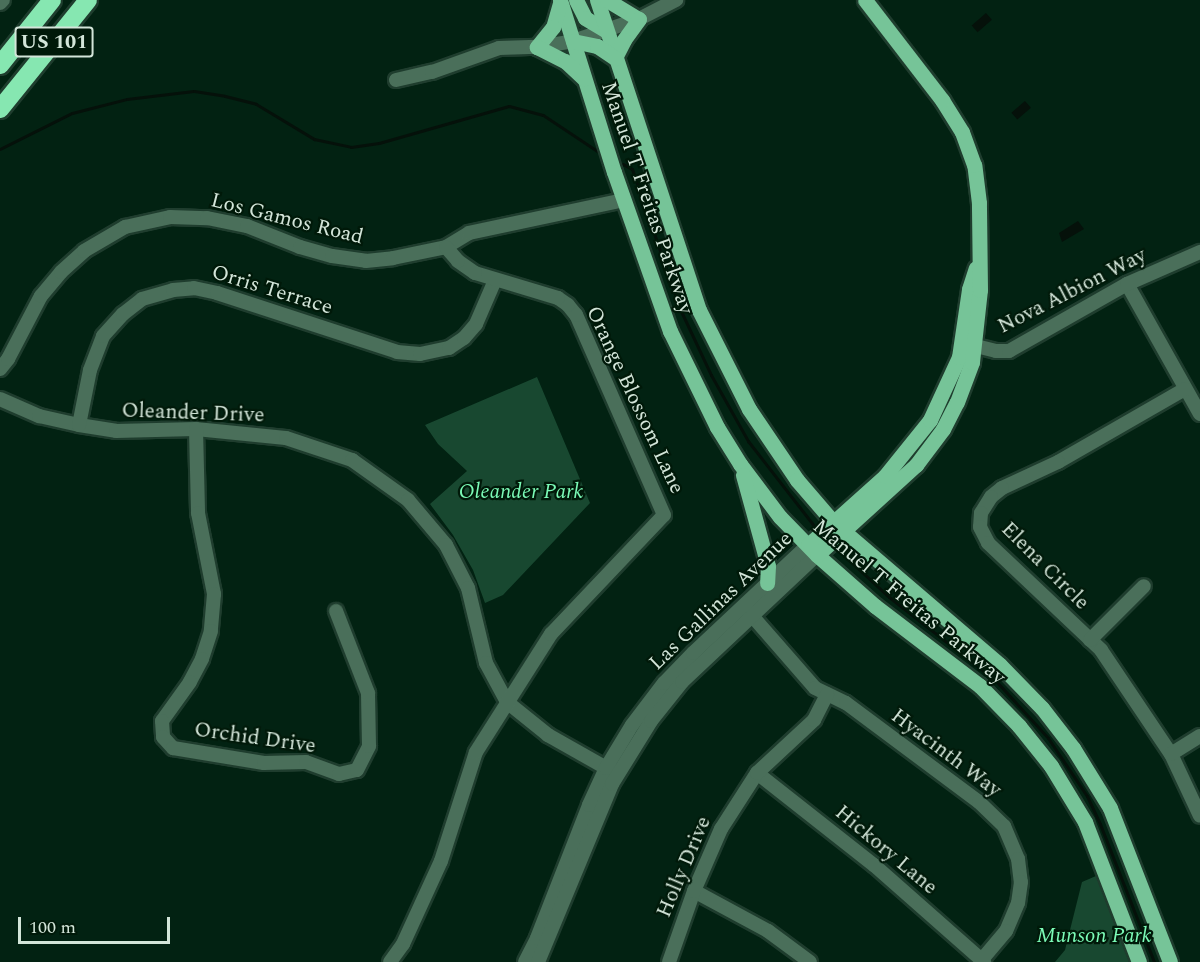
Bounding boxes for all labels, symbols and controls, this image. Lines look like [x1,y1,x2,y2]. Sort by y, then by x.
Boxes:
road number: US 101 [14,25,94,59]
street label: Manuel T Freitas Parkway [595,78,699,318]
street label: Los Gamos Road [208,188,366,250]
street label: Nova Albion Way [994,243,1150,339]
street label: Orris Terrace [208,260,336,320]
street label: Orange Blossom Lane [580,302,690,498]
street label: Oleander Drive [121,398,265,428]
park label: Oleander Park [459,479,583,505]
street label: Manuel T Freitas Parkway [807,514,1011,690]
street label: Elena Circle [996,517,1094,615]
street label: Las Gallinas Avenue [644,526,798,676]
street label: Hyacinth Way [886,703,1006,803]
street label: Orchid Drive [193,717,317,759]
street label: Hickory Lane [830,800,942,900]
street label: Holly Drive [651,813,717,921]
scale bar [21,905,172,943]
text: 100 m [29,914,76,941]
park label: Munson Park [1036,923,1152,949]

